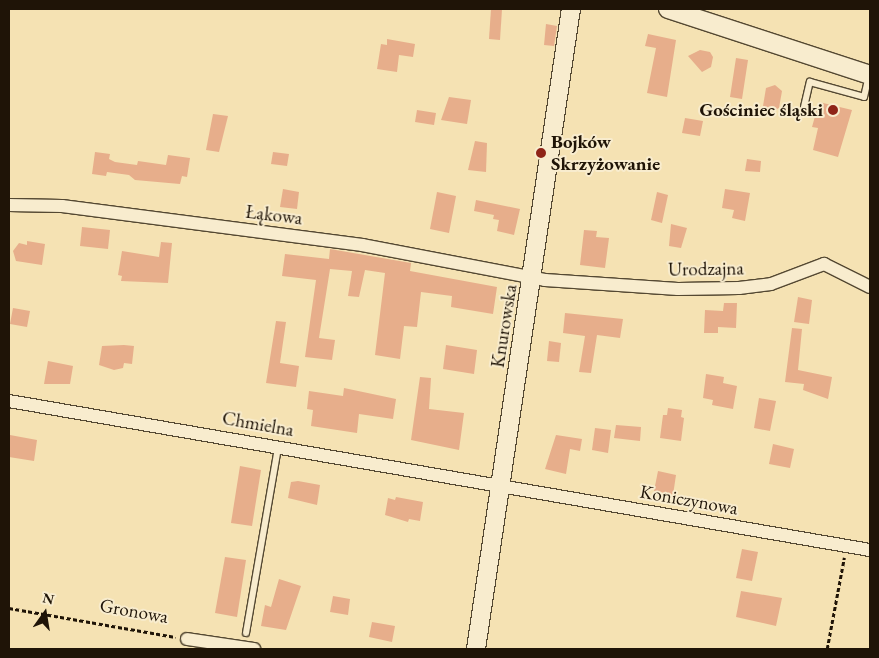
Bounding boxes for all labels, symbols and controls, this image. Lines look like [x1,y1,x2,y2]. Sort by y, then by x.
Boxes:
place label: Gościniec śląski [700,99,823,121]
marker: Gościniec śląski [827,104,839,116]
place label: Bojków Skrzyżowanie [551,131,660,175]
marker: Bojków Skrzyżowanie [535,147,547,159]
street label: Łąkowa [244,200,304,230]
street label: Urodzajna [668,257,744,281]
street label: Knurowska [486,283,522,369]
street label: Chmielna [220,406,296,442]
street label: Koniczynowa [638,480,740,520]
north arrow [20,588,70,638]
text: N [41,588,56,608]
street label: Gronowa [98,594,170,628]

